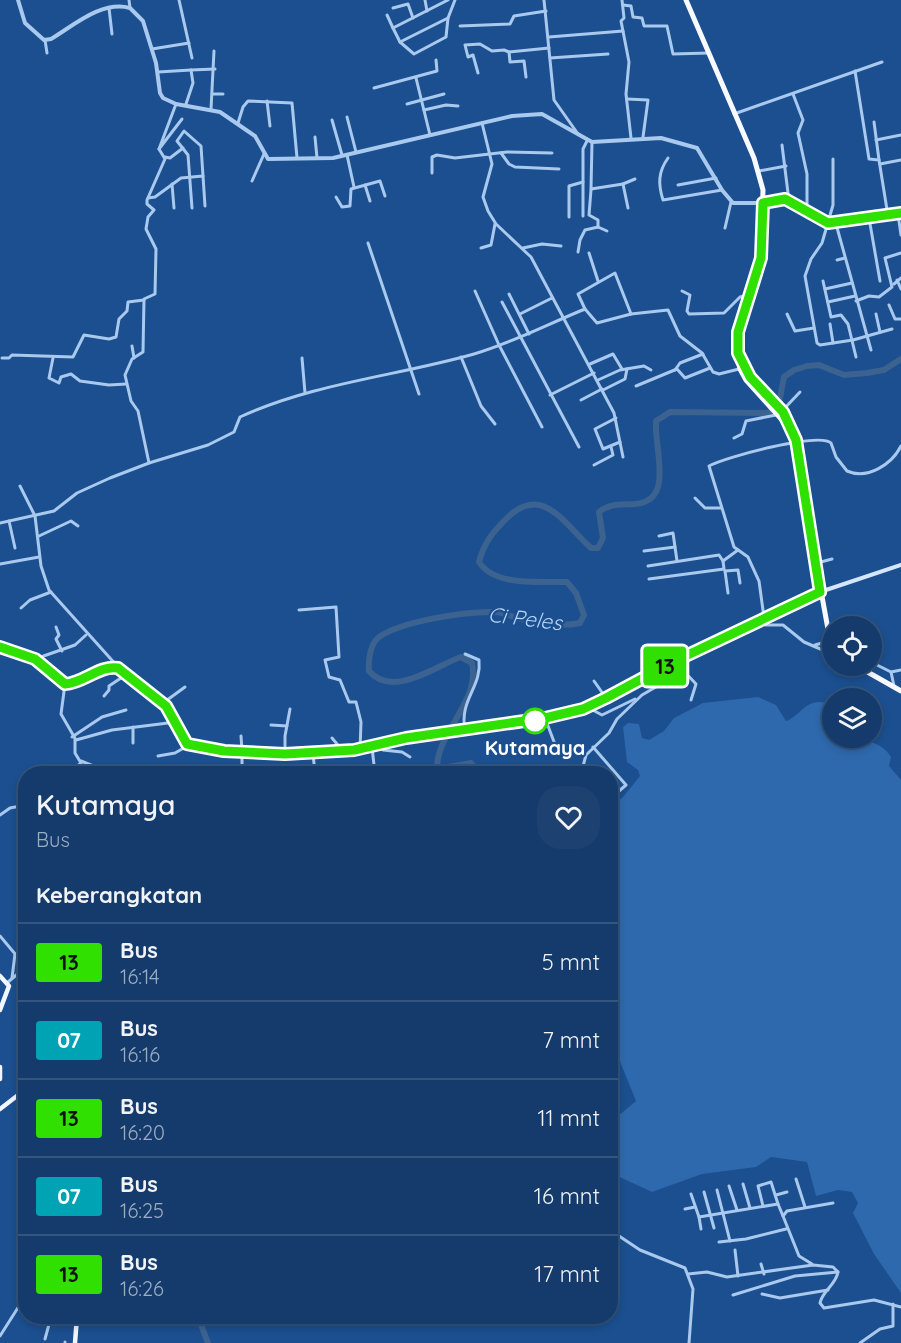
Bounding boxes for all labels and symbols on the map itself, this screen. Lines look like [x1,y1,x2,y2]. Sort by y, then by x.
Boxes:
water label: Ci Peles [487,601,565,636]
line badge: 13 [638,646,692,686]
marker: Kutamaya [522,708,548,734]
place label: Kutamaya [485,735,585,760]

